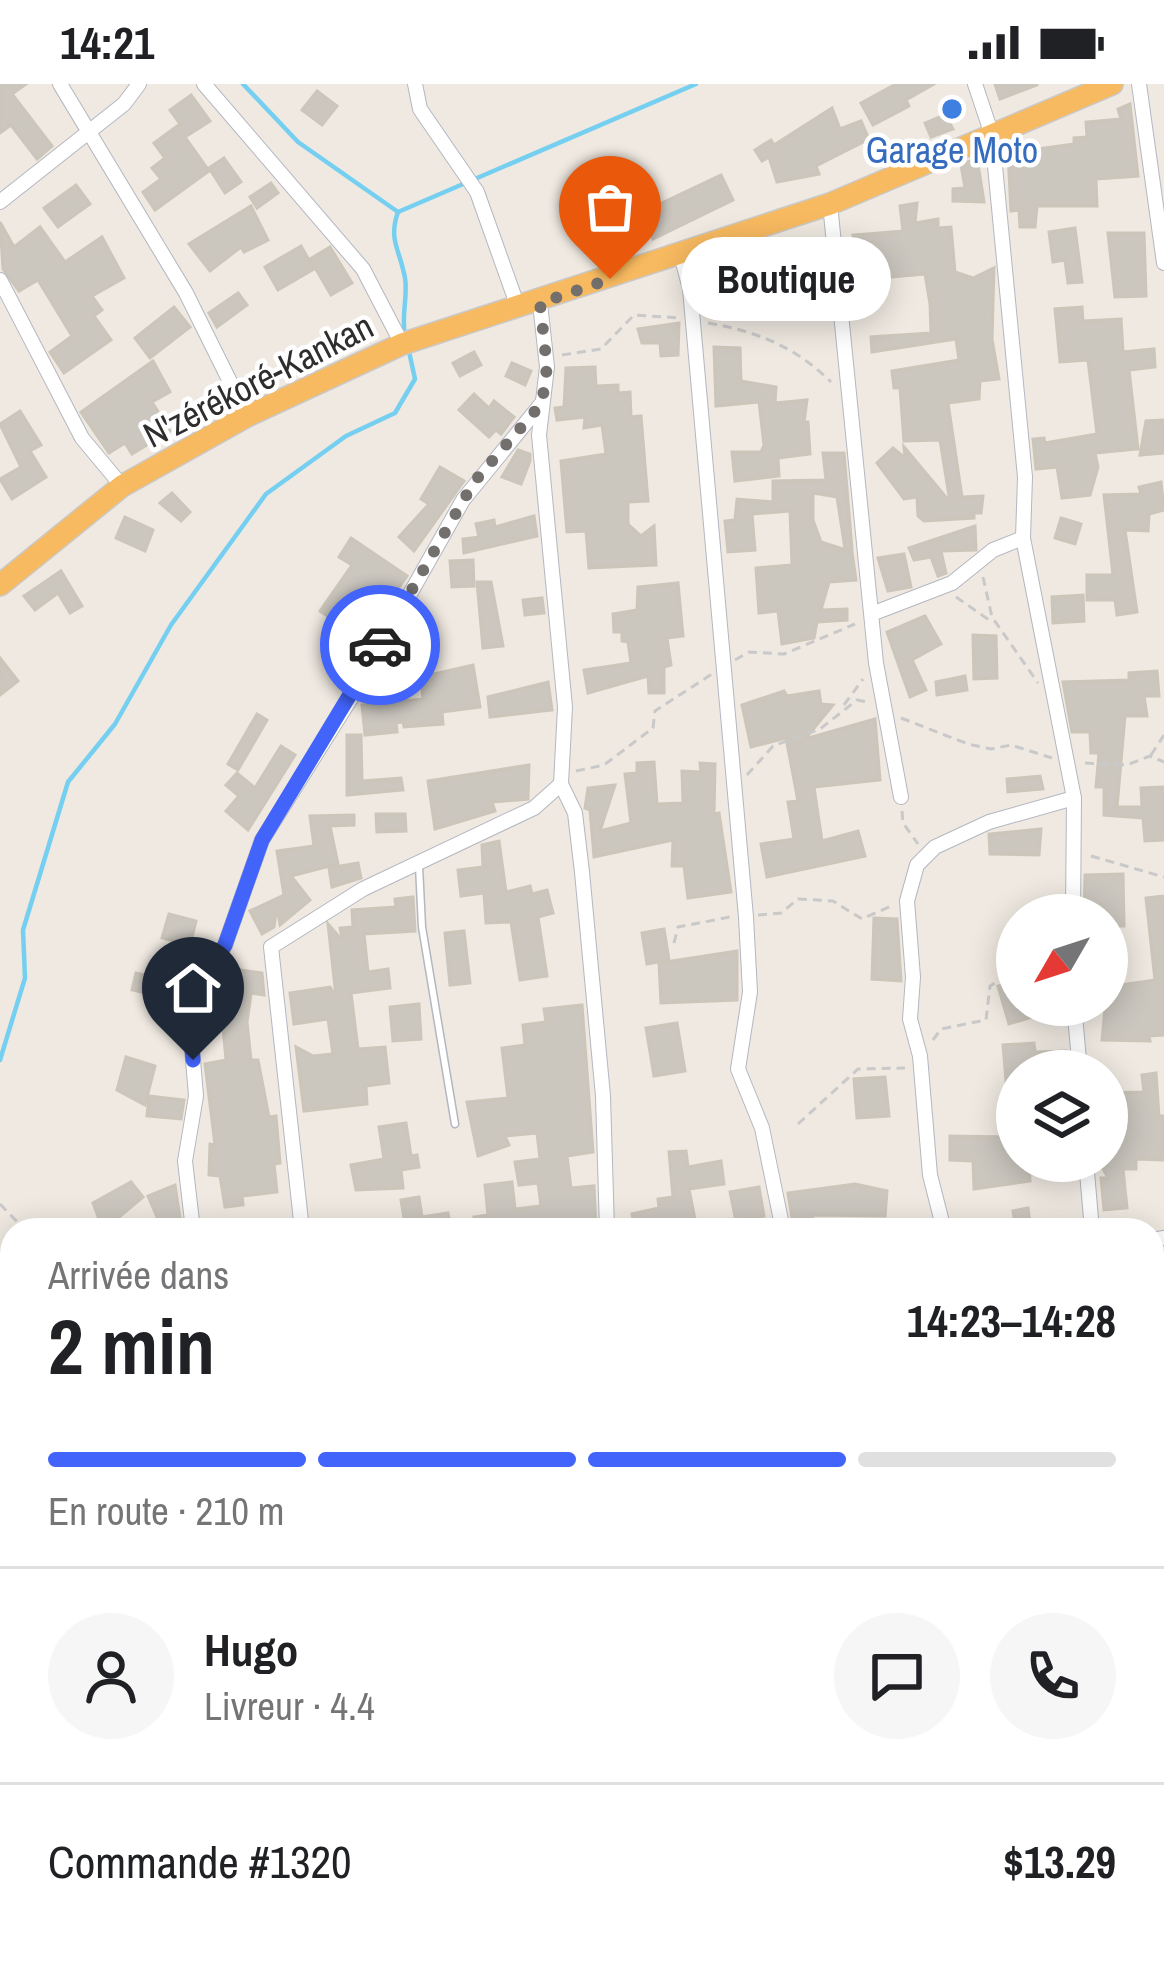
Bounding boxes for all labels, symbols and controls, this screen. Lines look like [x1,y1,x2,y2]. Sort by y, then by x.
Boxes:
text: 14:21 [60,12,154,73]
marker: Garage Moto [939,96,965,122]
place label: Garage Moto [866,126,1038,174]
pin [559,156,661,279]
icon: bag [577,174,643,240]
callout: Boutique [682,237,892,321]
text: Boutique [717,253,855,305]
street label: N'zérékoré-Kankan [135,301,381,459]
courier [320,585,440,705]
icon: car [347,612,413,678]
north arrow [996,894,1128,1026]
map controls [996,894,1128,1182]
pin [142,937,244,1060]
icon: home [160,955,226,1021]
button: layers [996,1050,1128,1182]
text: Arrivée dans [48,1249,229,1301]
text: 14:23–14:28 [907,1290,1116,1351]
text: 2 min [48,1293,215,1398]
text: En route · 210 m [48,1485,284,1537]
button: person [48,1613,174,1739]
button: chat [834,1613,960,1739]
button: phone [990,1613,1116,1739]
text: Hugo [204,1619,298,1680]
text: Livreur · 4.4 [204,1680,375,1732]
text: Commande #1320 [48,1831,352,1892]
text: $13.29 [1003,1831,1116,1892]

